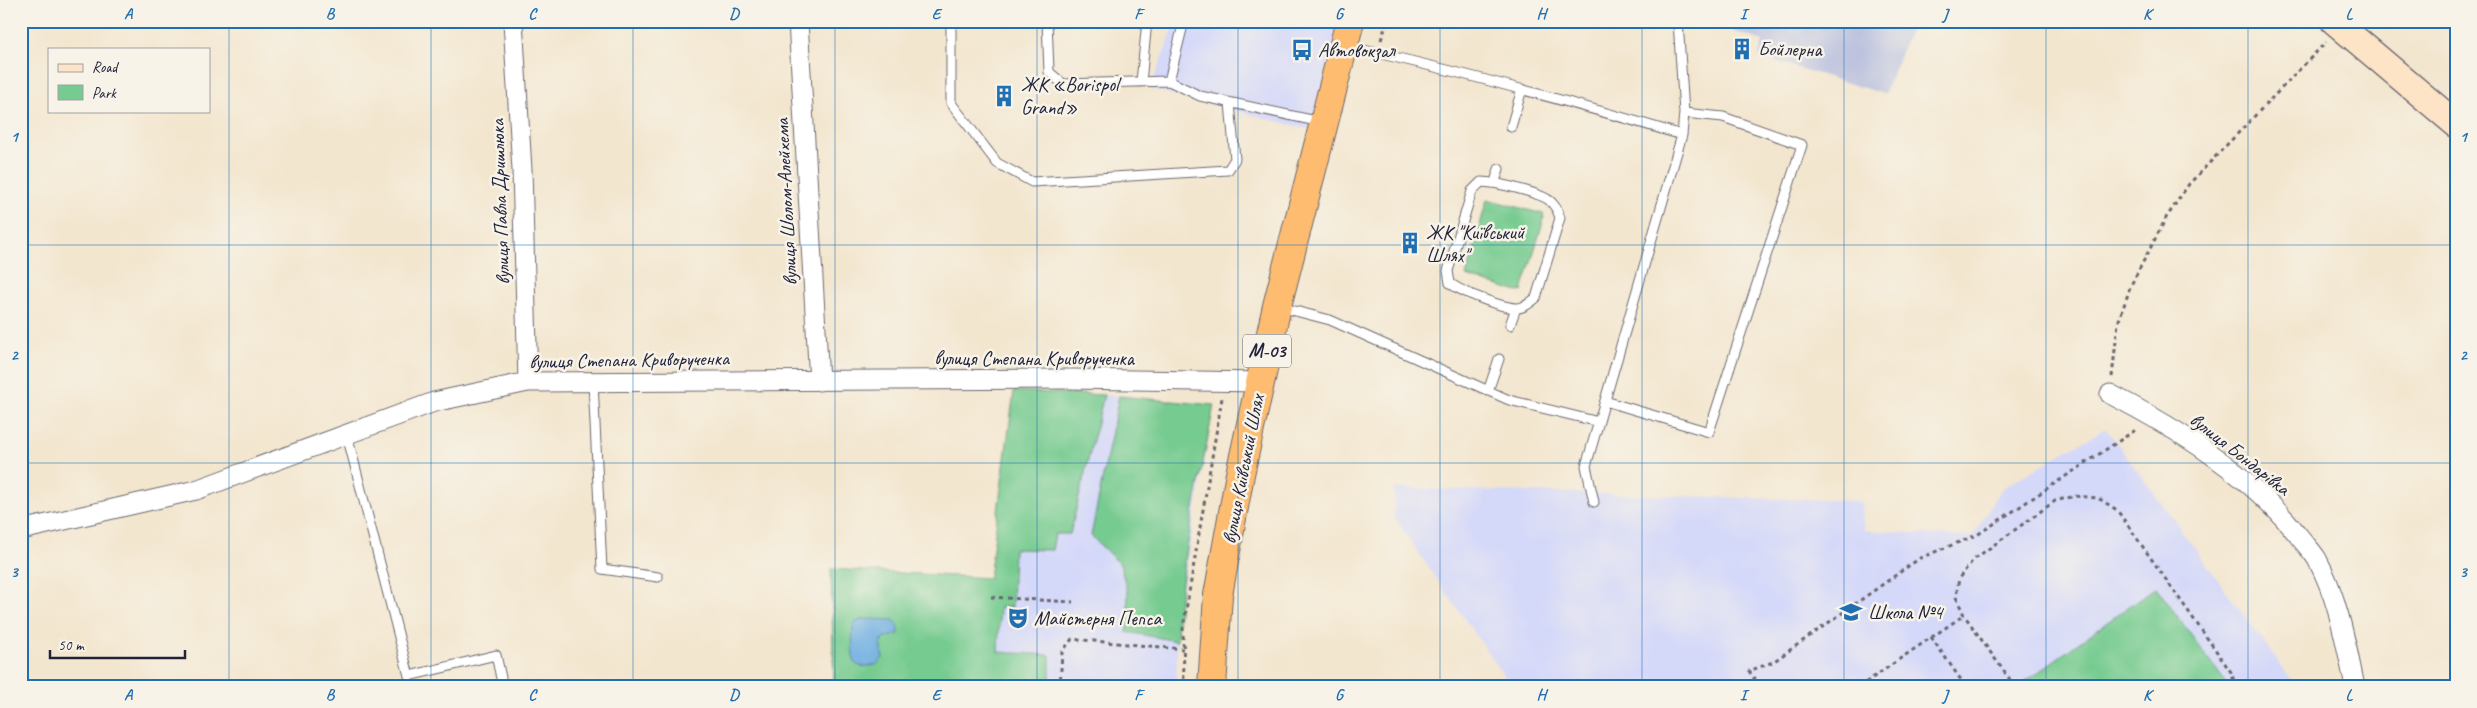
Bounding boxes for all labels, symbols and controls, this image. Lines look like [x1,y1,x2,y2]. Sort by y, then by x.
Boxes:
text: A [124,4,134,24]
text: B [326,4,336,24]
text: C [528,4,538,24]
text: D [729,4,740,24]
text: E [932,4,943,24]
text: F [1134,4,1145,24]
text: G [1335,4,1345,24]
text: H [1536,4,1548,24]
text: I [1740,4,1750,24]
text: J [1941,4,1950,24]
text: K [2143,4,2155,24]
text: L [2346,4,2354,24]
building icon: Бойлерна [1729,36,1755,62]
bus stop icon: Автовокзал [1289,37,1315,63]
place label: Бойлерна [1758,37,1823,62]
place label: Автовокзал [1318,38,1396,63]
legend [48,48,210,112]
text: Road [92,58,119,77]
place label: ЖК «Borispol Grand» [1021,72,1122,120]
building icon: ЖК «Borispol Grand» [991,83,1017,109]
text: Park [92,84,117,103]
street label: вулиця Шолом-Алейхема [769,116,803,286]
street label: вулиця Павла Дришлюка [485,117,515,285]
text: 1 [10,127,19,147]
text: 1 [2459,127,2468,147]
place label: ЖК "Київський Шлях" [1426,220,1526,268]
building icon: ЖК "Київський Шлях" [1397,230,1423,256]
road number: М-03 [1243,334,1291,368]
text: 2 [10,345,19,365]
text: 2 [2459,345,2468,365]
street label: вулиця Степана Криворученка [529,346,731,374]
street label: вулиця Степана Криворученка [934,346,1136,371]
street label: вулиця Київський Шлях [1216,390,1270,546]
street label: вулиця Бондарівка [2185,407,2296,502]
text: 3 [10,562,19,582]
text: 3 [2459,562,2468,582]
school or university icon: Школа №4 [1838,599,1864,625]
place label: Школа №4 [1868,600,1944,625]
theatre icon: Майстерня Пепса [1005,605,1031,631]
place label: Майстерня Пепса [1034,606,1163,631]
scale bar [50,628,185,660]
text: 50 m [58,636,85,655]
text: A [124,685,134,705]
text: B [326,685,336,705]
text: C [528,685,538,705]
text: D [729,685,740,705]
text: E [932,685,943,705]
text: F [1134,685,1145,705]
text: G [1335,685,1345,705]
text: H [1536,685,1548,705]
text: I [1740,685,1750,705]
text: J [1941,685,1950,705]
text: K [2143,685,2155,705]
text: L [2346,685,2354,705]

